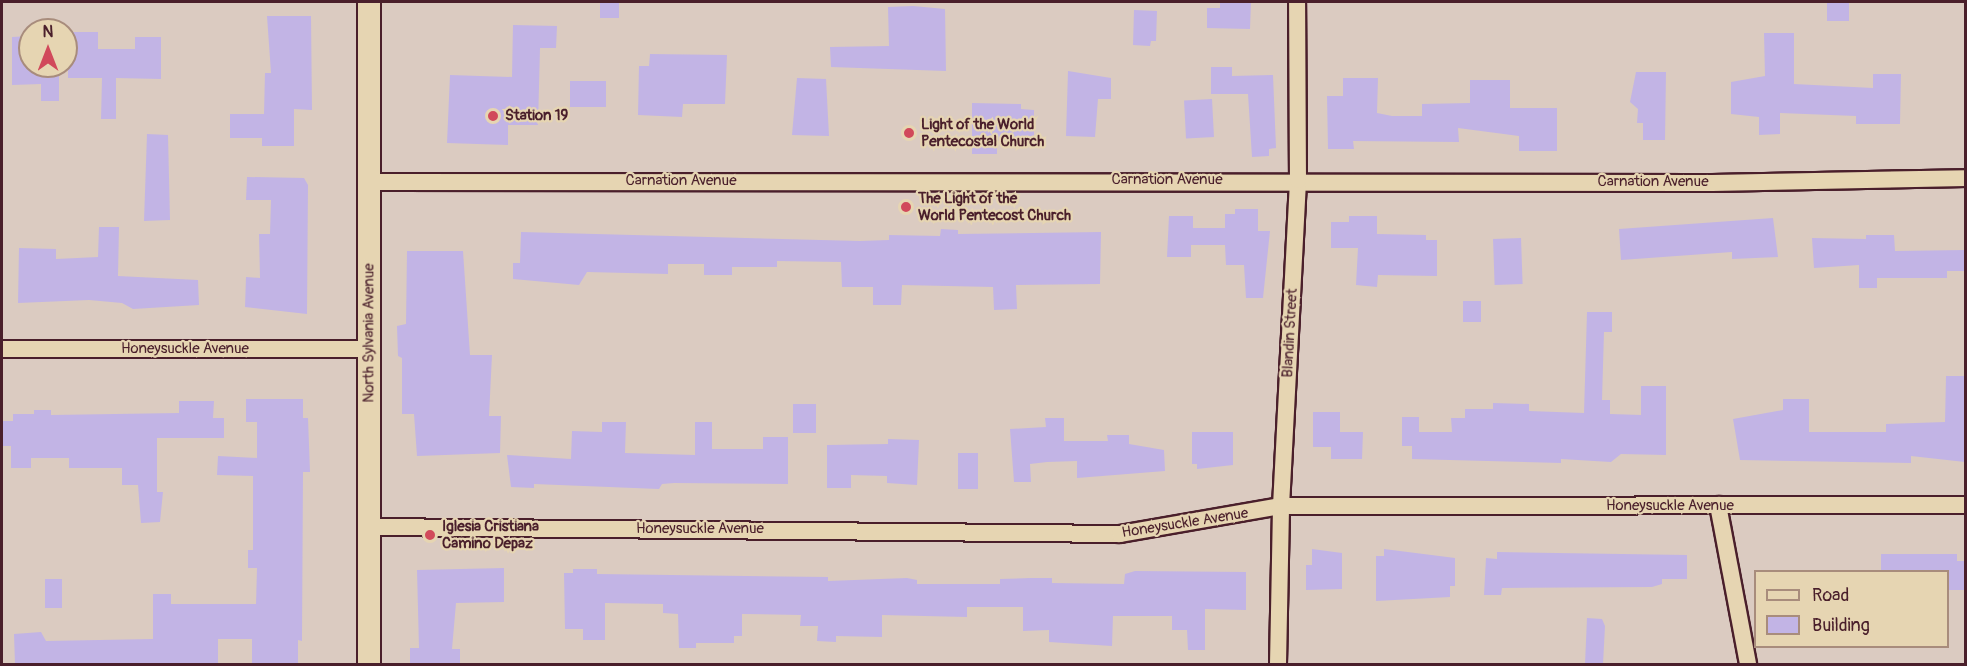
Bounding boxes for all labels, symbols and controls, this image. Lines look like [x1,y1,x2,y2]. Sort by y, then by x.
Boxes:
north arrow [18,18,78,78]
text: N [43,22,53,42]
place label: Station 19 [505,107,568,125]
marker: Station 19 [486,109,500,123]
place label: Light of the World Pentecostal Church [921,115,1044,150]
marker: Light of the World Pentecostal Church [902,126,916,140]
street label: Carnation Avenue [1111,171,1223,189]
street label: Carnation Avenue [625,172,737,190]
street label: Carnation Avenue [1597,173,1709,191]
place label: The Light of the World Pentecost Church [918,189,1071,224]
marker: The Light of the World Pentecost Church [899,200,913,214]
street label: North Sylvania Avenue [360,263,378,403]
street label: Blandin Street [1279,288,1301,378]
street label: Honeysuckle Avenue [121,340,249,358]
street label: Honeysuckle Avenue [1606,497,1734,515]
street label: Honeysuckle Avenue [1120,504,1250,542]
place label: Iglesia Cristiana Camino Depaz [442,517,539,552]
street label: Honeysuckle Avenue [636,520,764,538]
marker: Iglesia Cristiana Camino Depaz [423,528,437,542]
legend [1754,570,1949,648]
text: Road [1812,584,1849,607]
text: Building [1812,614,1870,637]

